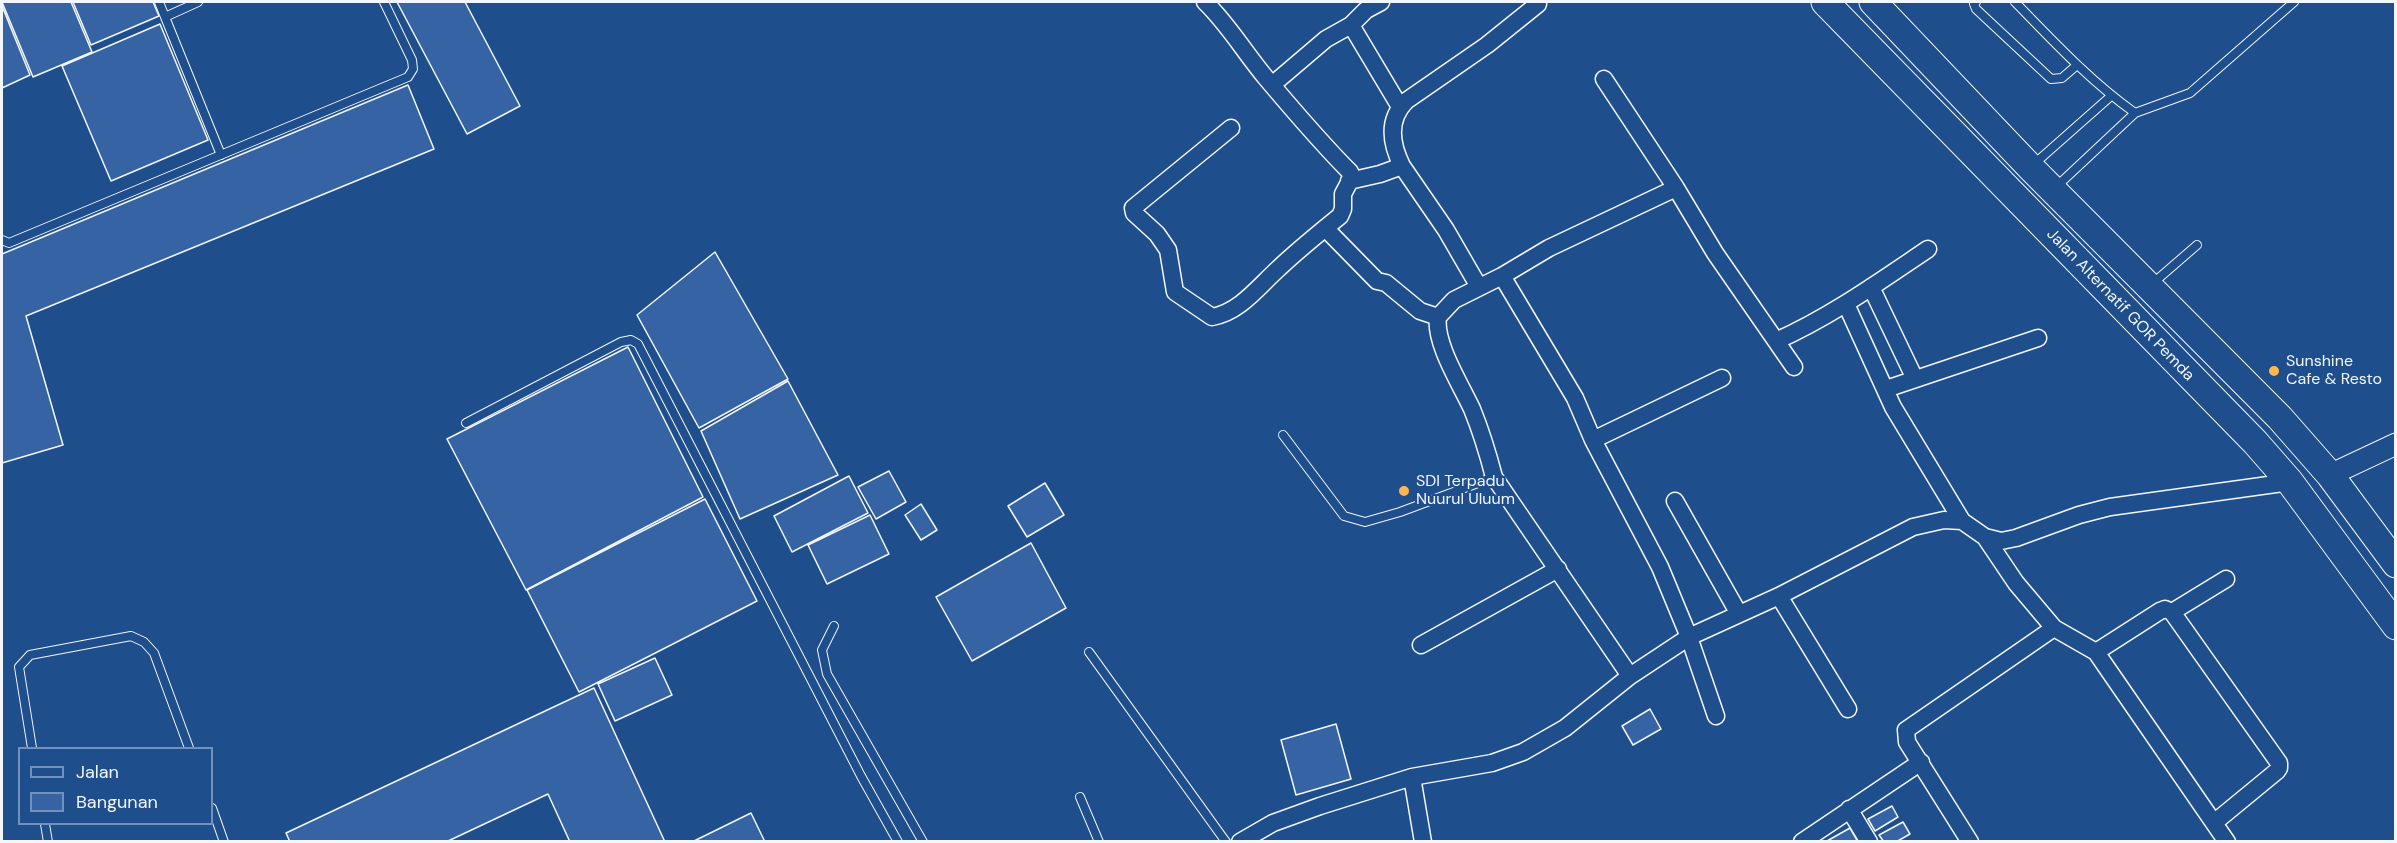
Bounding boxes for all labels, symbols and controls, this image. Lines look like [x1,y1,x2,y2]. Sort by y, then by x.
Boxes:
street label: Jalan Alternatif GOR Pemda [2042,225,2198,385]
place label: Sunshine Cafe & Resto [2286,352,2382,390]
marker: Sunshine Cafe & Resto [2267,364,2281,378]
place label: SDI Terpadu Nuurul Uluum [1416,472,1515,510]
marker: SDI Terpadu Nuurul Uluum [1397,484,1411,498]
legend [18,747,213,825]
text: Jalan [76,760,119,784]
text: Bangunan [76,790,158,814]

